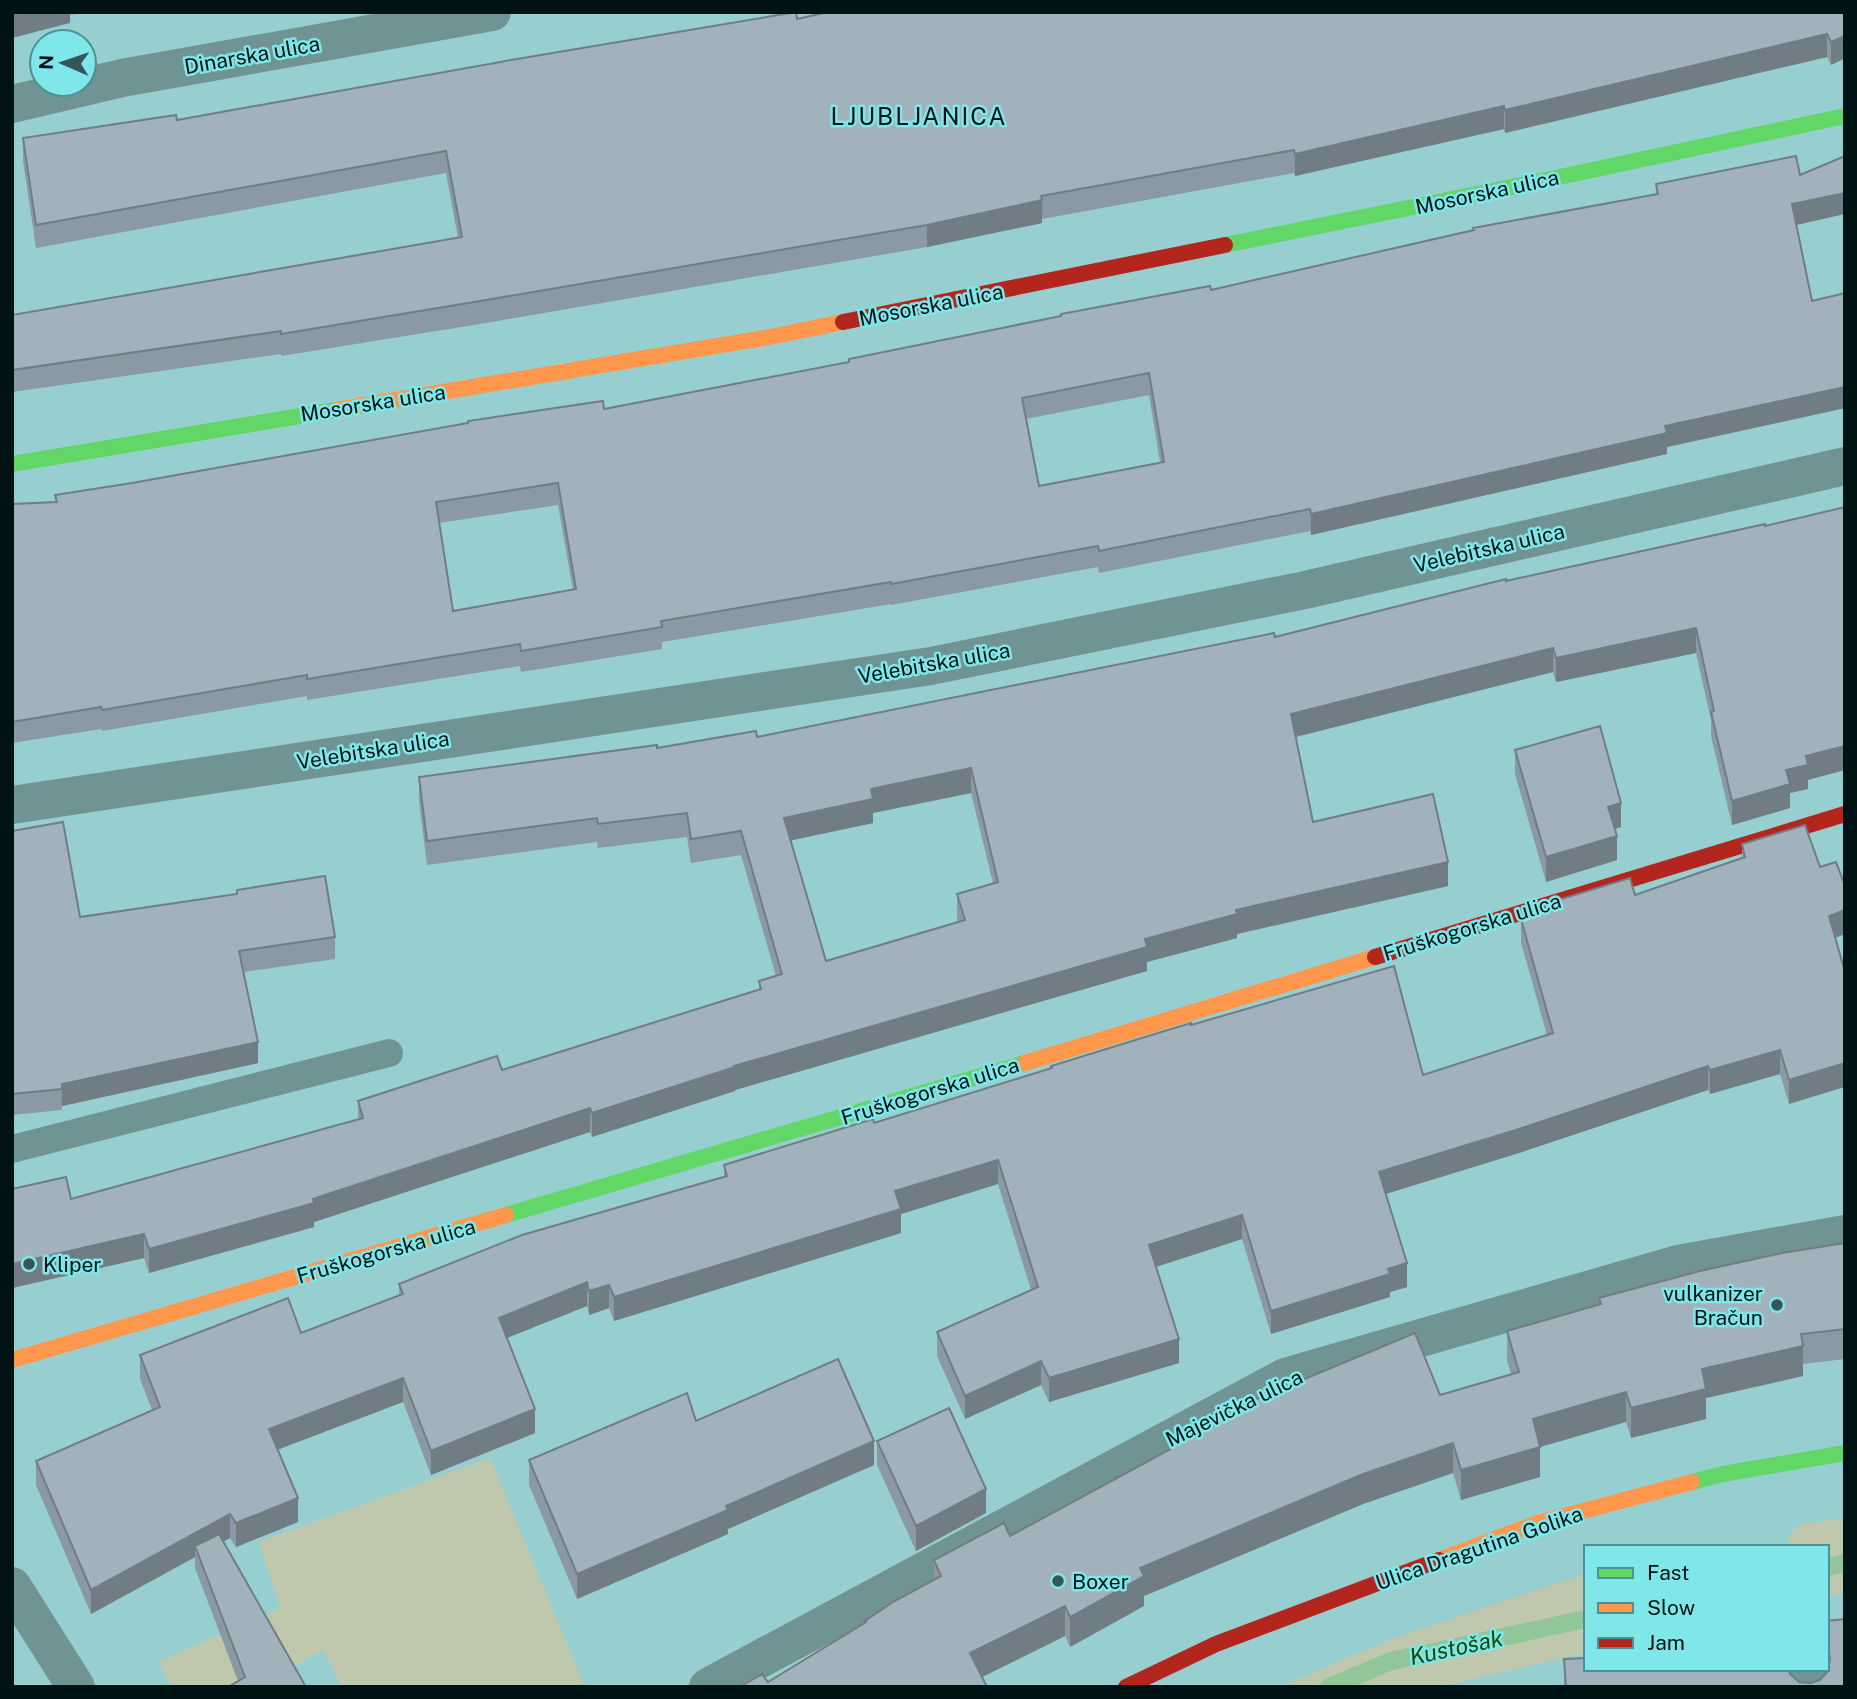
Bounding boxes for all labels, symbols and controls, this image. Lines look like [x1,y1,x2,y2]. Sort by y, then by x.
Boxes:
north arrow [28,28,98,98]
street label: Dinarska ulica [182,31,322,79]
text: N [35,55,57,70]
district label: LJUBLJANICA [830,102,1008,130]
street label: Mosorska ulica [1413,165,1561,219]
street label: Mosorska ulica [857,279,1005,331]
street label: Mosorska ulica [299,379,447,427]
street label: Velebitska ulica [1411,518,1567,578]
street label: Velebitska ulica [856,637,1012,689]
street label: Velebitska ulica [295,726,451,774]
street label: Fruškogorska ulica [1380,888,1564,966]
street label: Fruškogorska ulica [838,1052,1022,1130]
street label: Fruškogorska ulica [294,1214,478,1288]
place label: Kliper [43,1252,102,1277]
marker: Kliper [21,1256,37,1272]
place label: vulkanizer Bračun [1663,1281,1763,1330]
marker: vulkanizer Bračun [1769,1297,1785,1313]
street label: Majevička ulica [1161,1364,1307,1452]
street label: Ulica Dragutina Golika [1372,1501,1586,1595]
legend [1584,1545,1829,1671]
text: Fast [1647,1560,1689,1585]
place label: Boxer [1072,1569,1129,1594]
marker: Boxer [1050,1573,1066,1589]
text: Slow [1647,1595,1695,1620]
water label: Kustošak [1407,1624,1506,1670]
text: Jam [1647,1630,1685,1655]

